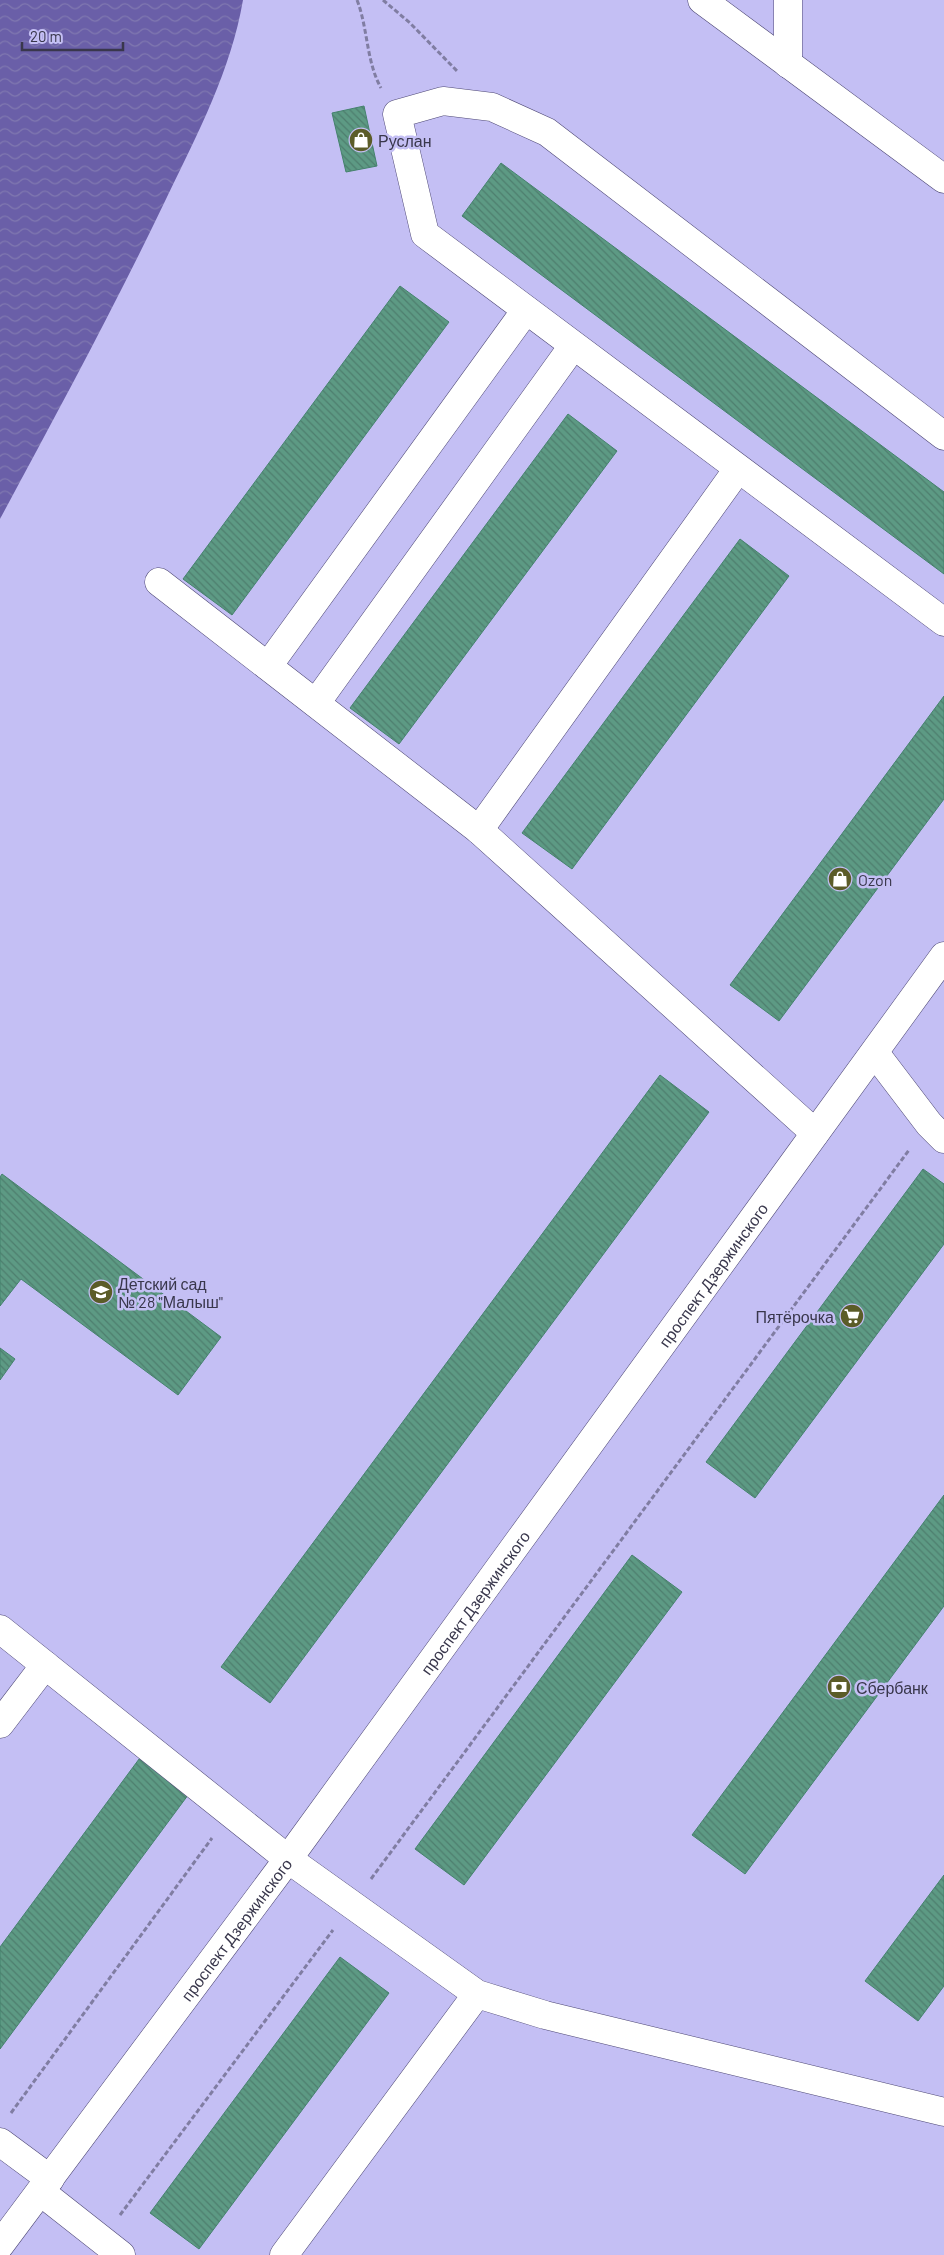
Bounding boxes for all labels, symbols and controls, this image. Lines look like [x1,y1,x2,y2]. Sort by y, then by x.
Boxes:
scale bar [22,20,124,52]
text: 20 m [30,27,62,45]
shop icon: Руслан [348,127,374,153]
place label: Руслан [378,131,432,150]
shop icon: Ozon [827,866,853,892]
place label: Ozon [858,870,892,889]
street label: проспект Дзержинского [654,1199,771,1350]
place label: Детский сад № 28 "Малыш" [118,1274,223,1311]
school or university icon: Детский сад № 28 "Малыш" [88,1279,114,1305]
supermarket icon: Пятёрочка [839,1303,865,1329]
place label: Пятёрочка [756,1307,834,1326]
street label: проспект Дзержинского [416,1527,533,1678]
bank icon: Сбербанк [826,1674,852,1700]
place label: Сбербанк [856,1678,929,1697]
street label: проспект Дзержинского [176,1854,295,2004]

